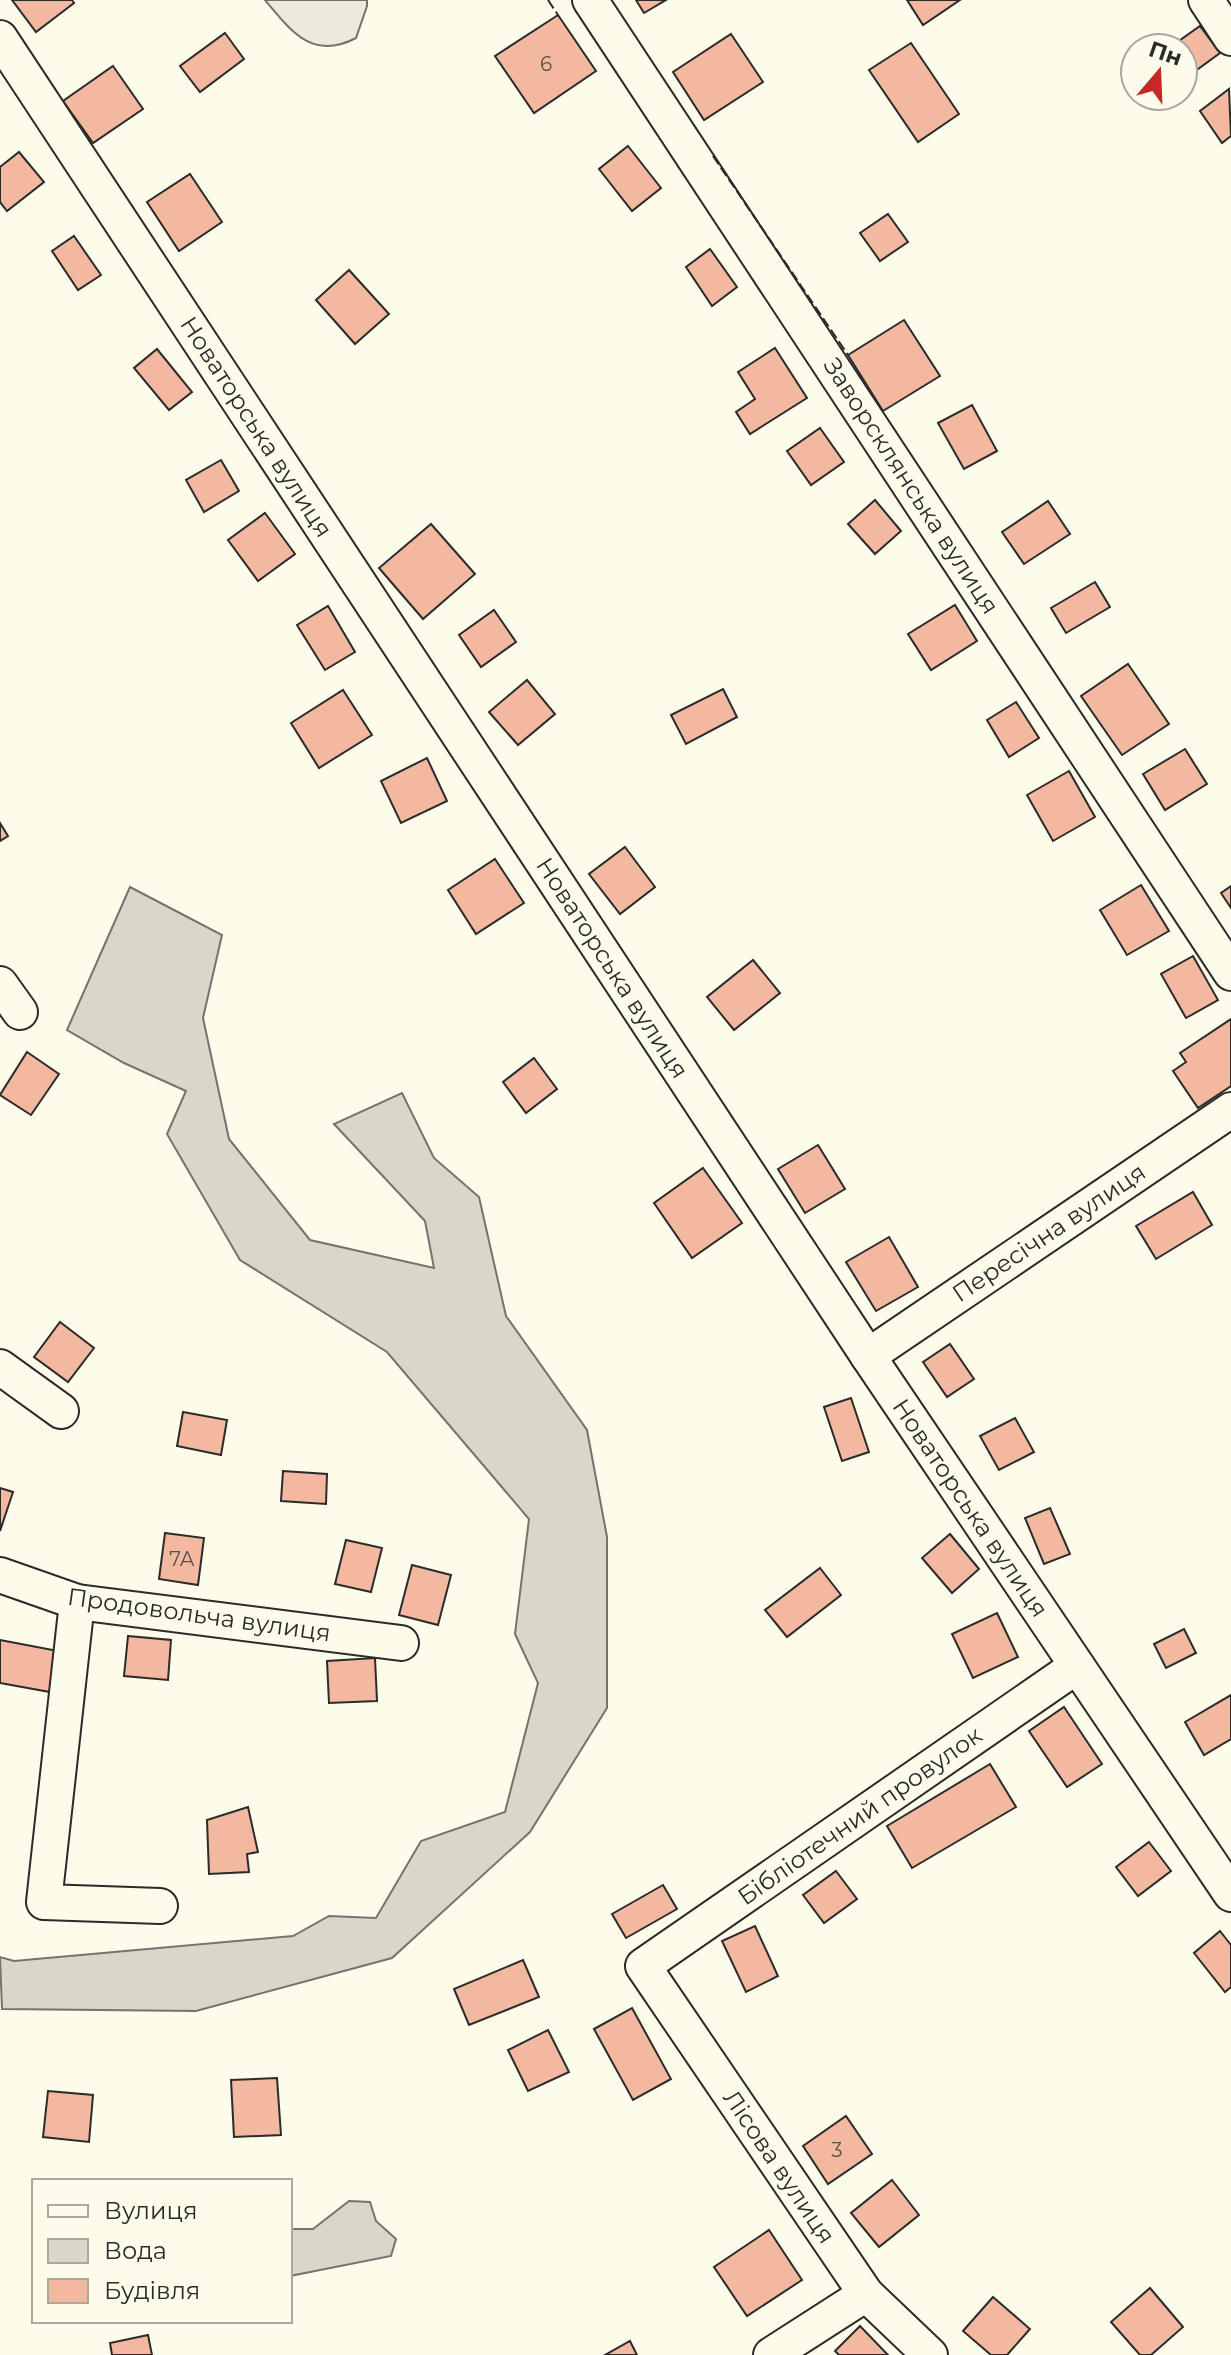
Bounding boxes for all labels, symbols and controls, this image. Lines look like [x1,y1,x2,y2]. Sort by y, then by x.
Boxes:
north arrow [1119,32,1199,112]
text: Пн [1145,35,1185,72]
house number: 6 [540,52,552,76]
street label: Новаторська вулиця [174,311,339,542]
street label: Заворсклянська вулиця [818,352,1005,619]
street label: Новаторська вулиця [530,852,695,1083]
street label: Пересічна вулиця [947,1157,1151,1308]
street label: Новаторська вулиця [886,1393,1054,1622]
house number: 7А [169,1547,195,1571]
street label: Продовольча вулиця [66,1582,333,1647]
street label: Бібліотечний провулок [732,1720,987,1911]
street label: Лісова вулиця [717,2084,841,2249]
house number: 3 [831,2138,843,2162]
legend [32,2179,292,2323]
text: Вулиця [104,2196,197,2225]
text: Вода [104,2236,167,2265]
text: Будівля [104,2276,200,2305]

